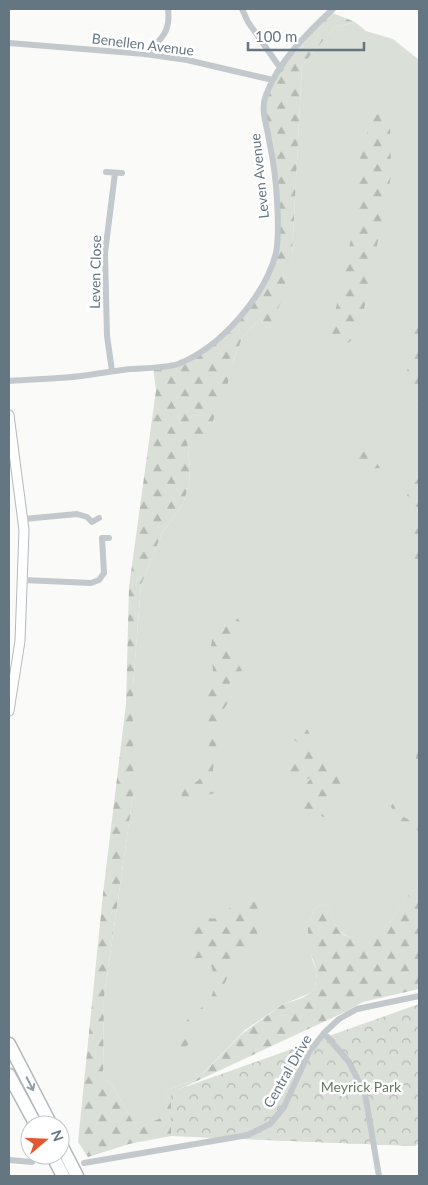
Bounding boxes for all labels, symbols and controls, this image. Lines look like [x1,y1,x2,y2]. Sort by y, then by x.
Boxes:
scale bar [248,20,364,52]
text: 100 m [255,27,297,45]
street label: Benellen Avenue [91,29,195,59]
street label: Leven Avenue [246,133,272,219]
street label: Leven Close [86,235,104,309]
street label: Central Drive [259,1031,315,1111]
one-way arrow [25,1077,35,1092]
park label: Meyrick Park [321,1078,402,1095]
north arrow [20,1115,70,1165]
text: N [48,1128,68,1143]

